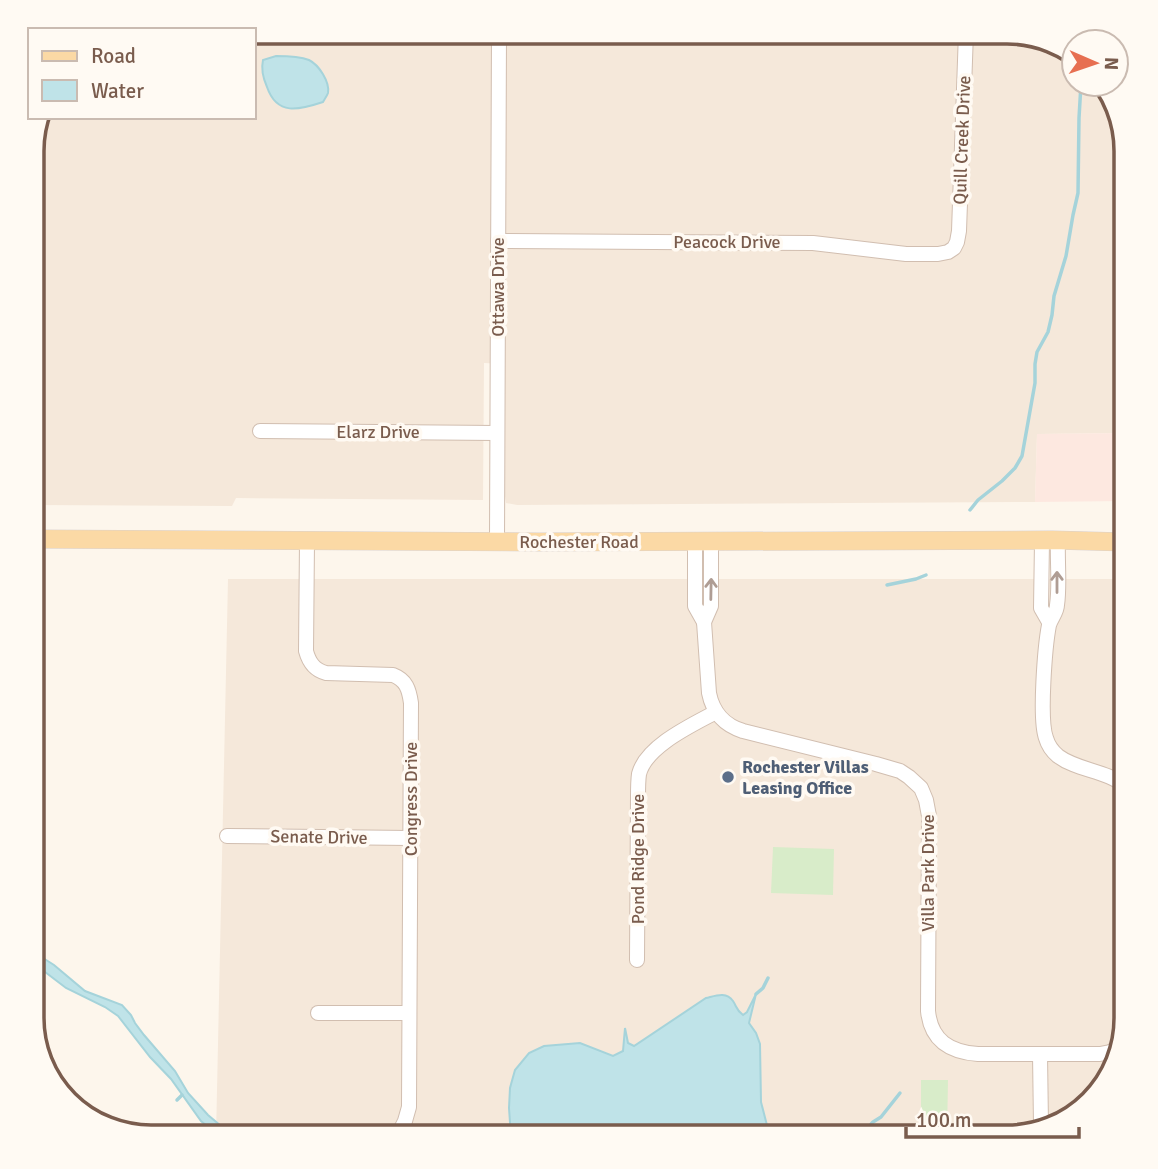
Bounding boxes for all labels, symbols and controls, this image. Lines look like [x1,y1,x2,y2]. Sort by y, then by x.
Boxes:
legend [28,28,256,119]
north arrow [1060,28,1130,98]
text: Road [91,43,136,69]
text: N [1099,57,1123,71]
street label: Quill Creek Drive [949,75,975,205]
text: Water [91,78,144,104]
street label: Peacock Drive [673,231,781,253]
street label: Ottawa Drive [487,237,509,337]
street label: Elarz Drive [336,421,420,443]
street label: Rochester Road [519,531,639,553]
one-way arrow [1050,571,1064,594]
one-way arrow [704,578,718,601]
street label: Congress Drive [400,742,422,856]
place label: Rochester Villas Leasing Office [742,756,869,799]
marker: Rochester Villas Leasing Office [720,769,736,785]
street label: Pond Ridge Drive [627,794,649,924]
street label: Villa Park Drive [917,814,939,932]
street label: Senate Drive [270,825,368,849]
scale bar [906,1096,1079,1140]
text: 100 m [916,1107,971,1133]

